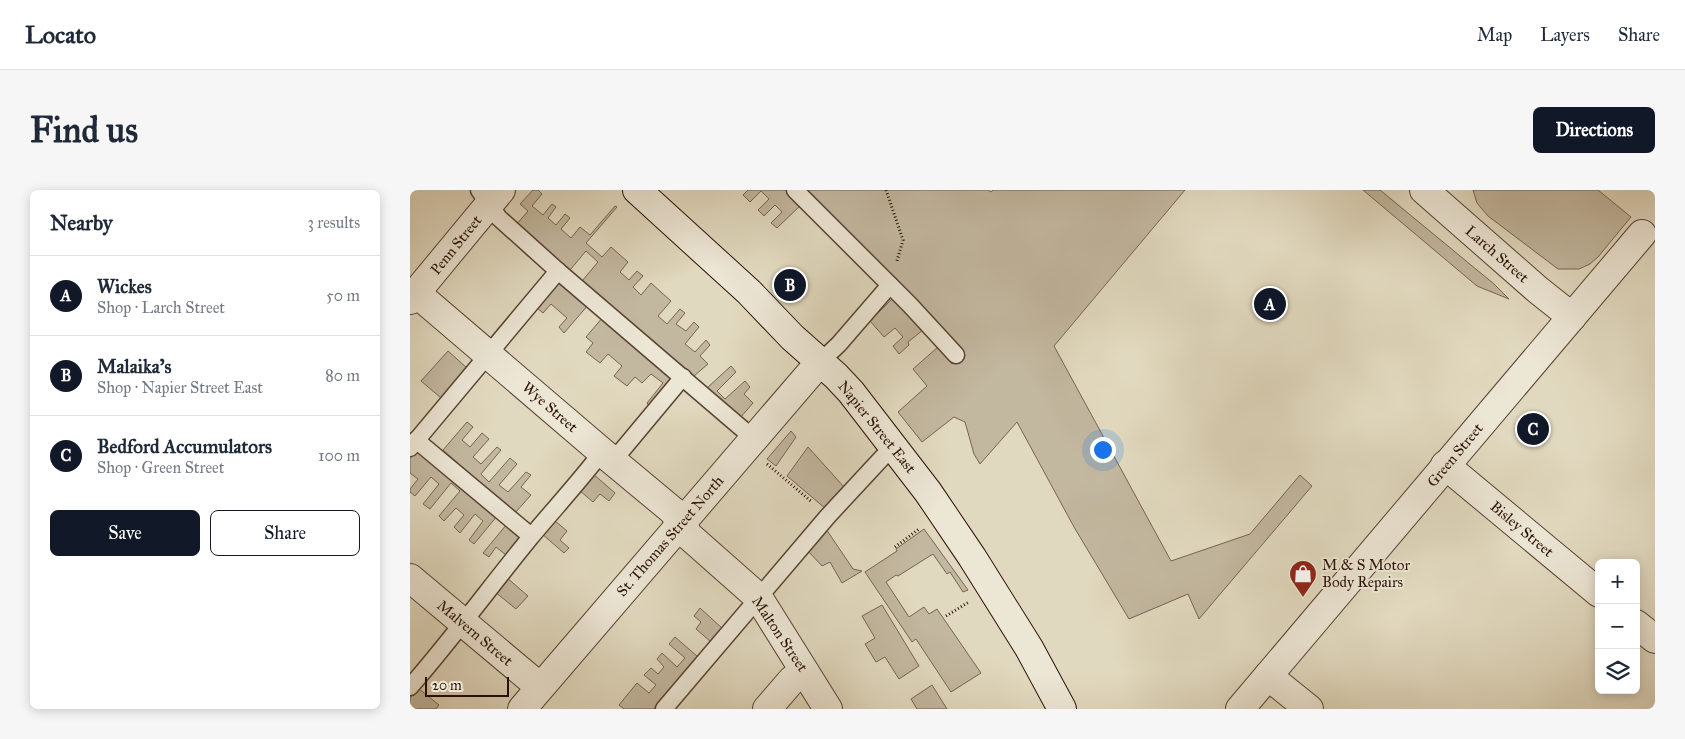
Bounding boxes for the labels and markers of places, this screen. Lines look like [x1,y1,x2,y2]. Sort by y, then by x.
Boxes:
pin: B [774,266,806,304]
pin: A [1254,285,1286,323]
pin: C [1517,410,1549,448]
place label: M & S Motor Body Repairs [1322,556,1410,591]
shop icon: M & S Motor Body Repairs [1288,559,1318,598]

